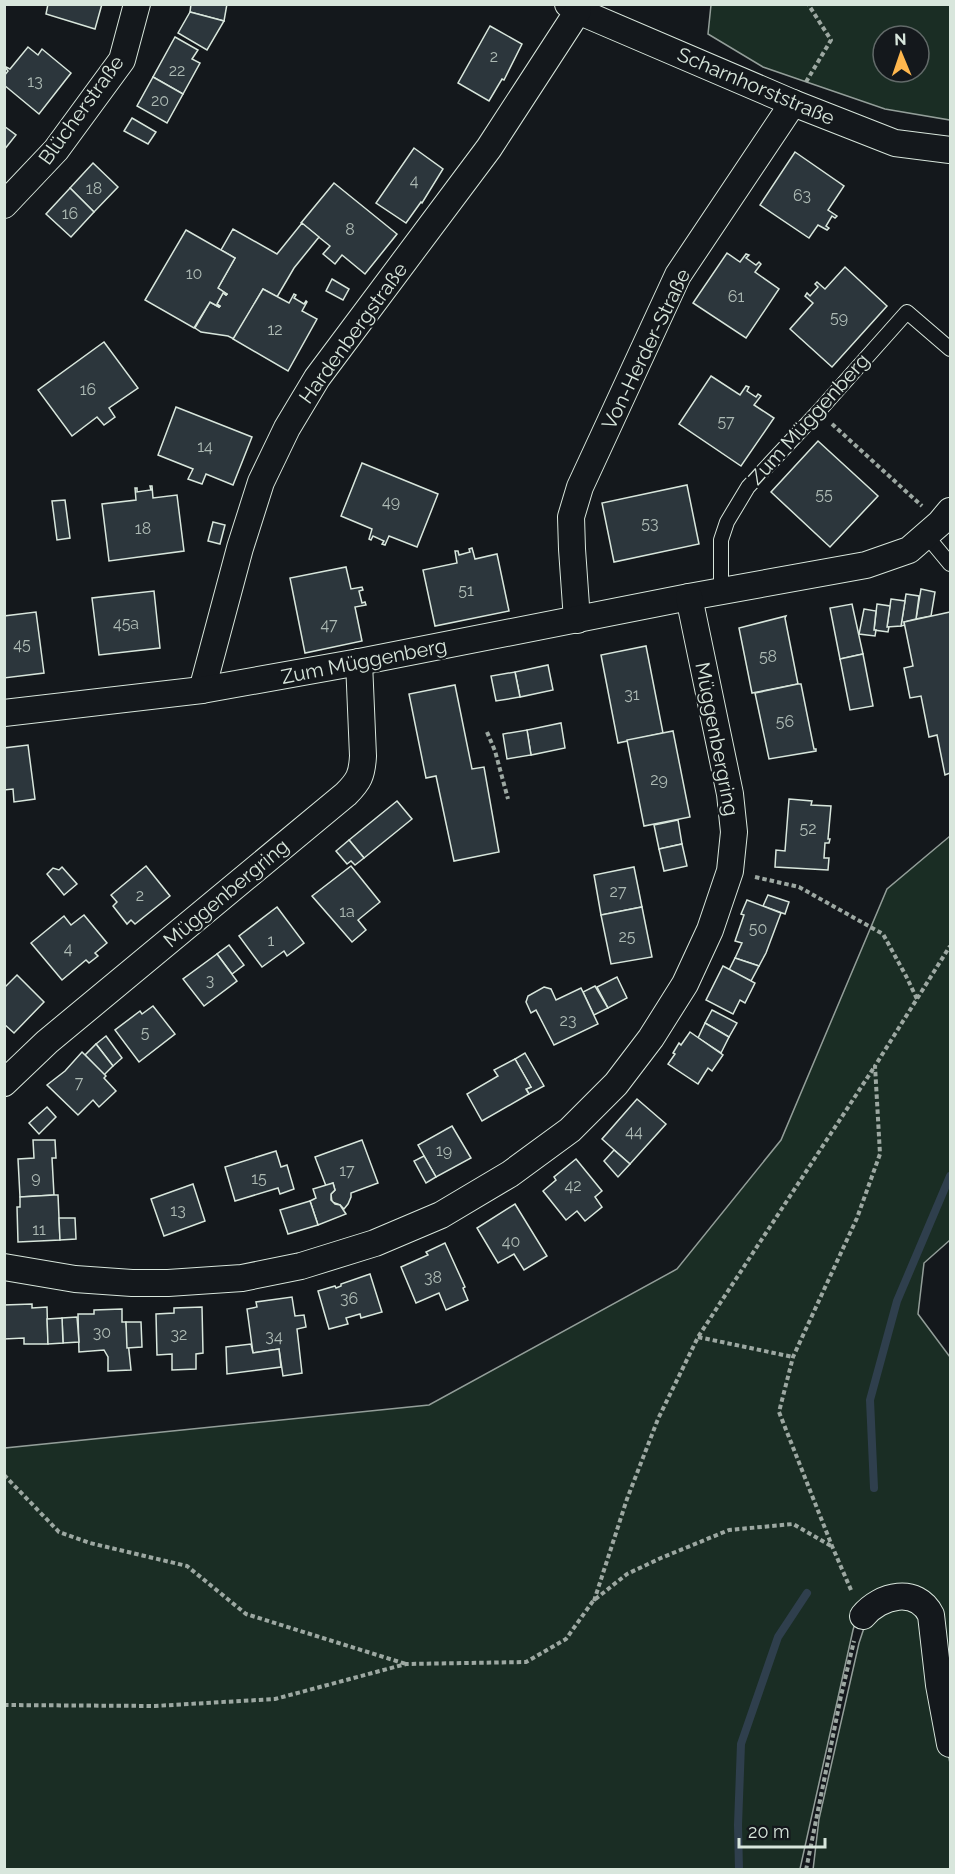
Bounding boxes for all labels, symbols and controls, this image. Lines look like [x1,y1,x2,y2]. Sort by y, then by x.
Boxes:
north arrow [871,24,931,84]
text: N [894,30,907,49]
street label: Scharnhorststraße [674,42,838,130]
house number: 2 [490,47,498,66]
street label: Blücherstraße [33,51,129,169]
house number: 22 [169,61,185,80]
house number: 13 [27,72,43,91]
house number: 20 [151,91,169,110]
house number: 4 [410,171,419,190]
house number: 18 [86,179,102,198]
house number: 63 [793,186,811,205]
house number: 16 [62,204,78,223]
house number: 8 [345,220,355,239]
street label: Hardenbergstraße [294,258,412,408]
house number: 10 [186,264,202,283]
street label: Von-Herder-Straße [597,265,695,433]
house number: 61 [728,287,744,306]
house number: 59 [830,308,848,327]
house number: 12 [267,320,283,339]
street label: Zum Müggenberg [744,348,874,490]
house number: 16 [80,380,96,399]
house number: 57 [717,412,735,431]
house number: 14 [197,437,213,456]
house number: 55 [815,485,833,504]
house number: 49 [382,492,400,511]
house number: 53 [641,514,659,533]
house number: 18 [135,519,151,538]
house number: 51 [458,581,474,600]
house number: 45a [113,614,139,633]
house number: 47 [320,615,338,634]
street label: Zum Müggenberg [279,633,449,689]
house number: 45 [13,635,31,654]
house number: 58 [759,647,777,666]
street label: Müggenbergring [690,660,744,818]
house number: 31 [624,685,640,704]
house number: 56 [776,712,794,731]
house number: 29 [650,770,668,789]
house number: 52 [799,819,817,838]
street label: Müggenbergring [158,834,294,952]
house number: 27 [610,882,627,901]
house number: 2 [136,886,144,905]
house number: 1a [339,902,355,921]
house number: 50 [749,919,767,938]
house number: 25 [618,927,636,946]
house number: 1 [268,931,275,950]
house number: 4 [64,939,73,958]
house number: 3 [206,971,214,990]
house number: 23 [560,1011,576,1030]
house number: 5 [141,1023,150,1042]
house number: 7 [75,1073,84,1092]
house number: 44 [625,1122,643,1141]
house number: 19 [436,1141,452,1160]
house number: 17 [339,1161,355,1180]
house number: 9 [31,1168,41,1187]
house number: 15 [251,1169,267,1188]
house number: 42 [564,1176,582,1195]
house number: 13 [170,1201,186,1220]
house number: 11 [32,1220,46,1239]
house number: 40 [502,1232,520,1251]
house number: 38 [424,1268,442,1287]
house number: 36 [340,1289,358,1308]
house number: 30 [93,1323,111,1342]
house number: 32 [171,1325,187,1344]
house number: 34 [265,1327,283,1346]
scale bar [739,1811,824,1849]
text: 20 m [748,1821,790,1842]

